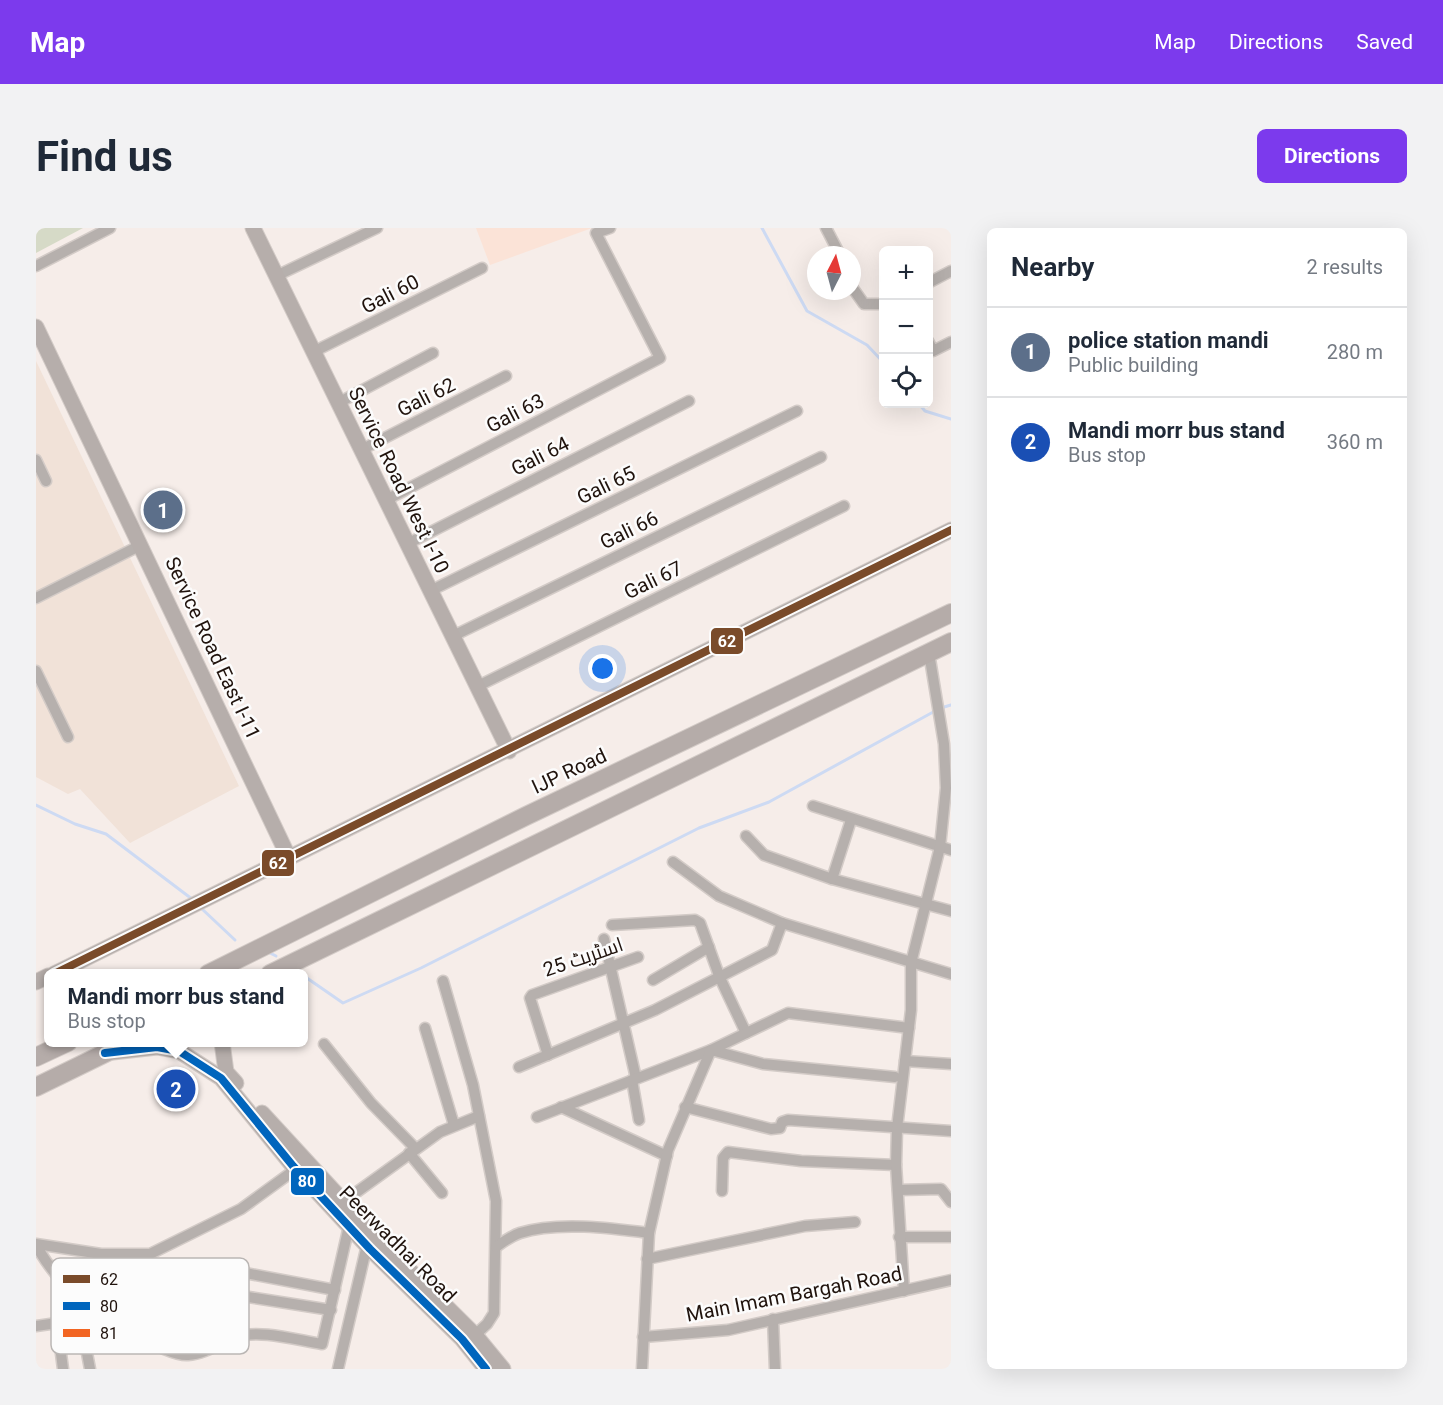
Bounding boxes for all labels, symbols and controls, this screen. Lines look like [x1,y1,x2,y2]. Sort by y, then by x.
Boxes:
text: Map [30,26,85,59]
text: Map [1154,30,1196,54]
text: Directions [1229,30,1323,54]
text: Saved [1356,30,1413,54]
button: Directions [1257,129,1407,183]
text: Find us [36,132,173,181]
north arrow [807,246,861,300]
map controls [879,246,933,408]
button: + [879,246,933,300]
text: Nearby [1011,252,1094,282]
text: 2 results [1307,255,1383,279]
street label: Gali 60 [357,269,423,319]
button: − [879,300,933,354]
text: police station mandi [1068,328,1269,353]
text: 1 [1025,340,1036,364]
text: 280 m [1327,340,1383,364]
text: Public building [1068,353,1198,377]
button: locate [879,354,933,408]
street label: Gali 62 [393,372,459,422]
street label: Service Road West I-10 [343,383,455,577]
street label: Gali 63 [482,388,548,438]
text: Mandi morr bus stand [1068,418,1285,443]
text: 2 [1025,430,1036,454]
text: 360 m [1327,430,1383,454]
street label: Gali 64 [507,431,573,481]
text: Bus stop [1068,443,1146,467]
street label: Gali 65 [573,461,639,509]
pin: 1 [144,488,182,532]
street label: Gali 66 [596,506,662,554]
street label: Service Road East I-11 [160,553,266,743]
street label: Gali 67 [620,556,686,604]
line badge: 62 [710,627,744,655]
text: 62 [718,632,736,651]
your location [588,654,617,683]
street label: IJP Road [528,743,610,799]
line badge: 62 [261,849,295,877]
text: 62 [269,854,287,873]
street label: اسٹریٹ 25 [540,932,626,982]
popup [44,969,308,1047]
text: Mandi morr bus stand [68,984,284,1009]
text: Bus stop [68,1009,146,1033]
pin: 2 [156,1066,196,1112]
line badge: 80 [290,1167,325,1196]
text: 80 [298,1172,316,1191]
street label: Peerwadhai Road [335,1181,461,1307]
legend [51,1258,249,1354]
street label: Main Imam Bargah Road [684,1261,904,1327]
text: 62 [100,1270,118,1289]
text: 80 [100,1297,118,1316]
text: 81 [100,1324,118,1343]

